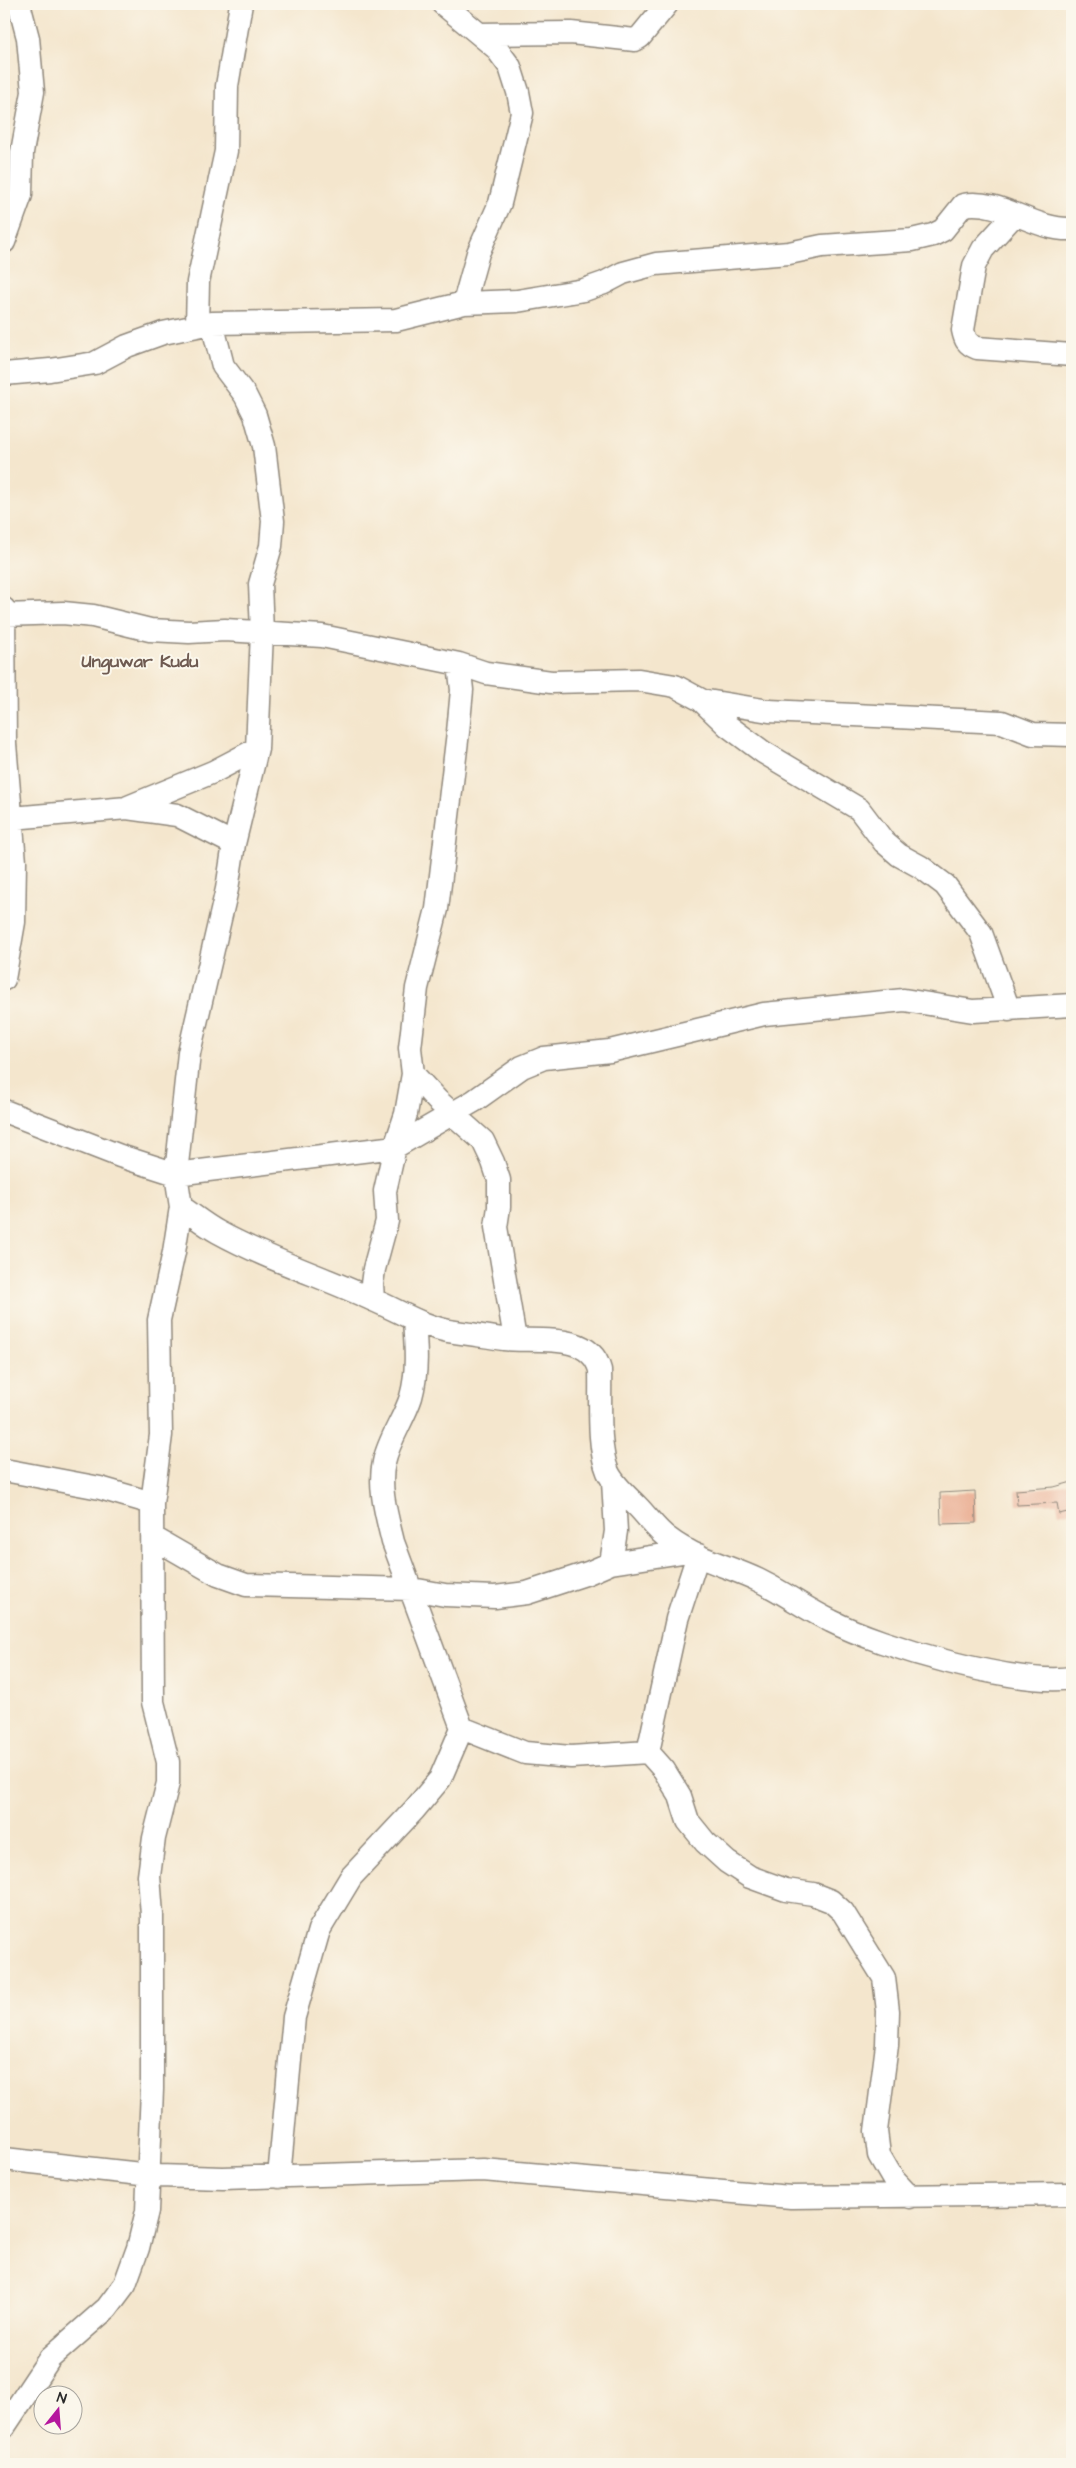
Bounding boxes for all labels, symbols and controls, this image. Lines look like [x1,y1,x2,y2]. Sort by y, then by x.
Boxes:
district label: Unguwar Kudu [82,649,198,675]
north arrow [32,2386,82,2436]
text: N [54,2388,69,2409]

